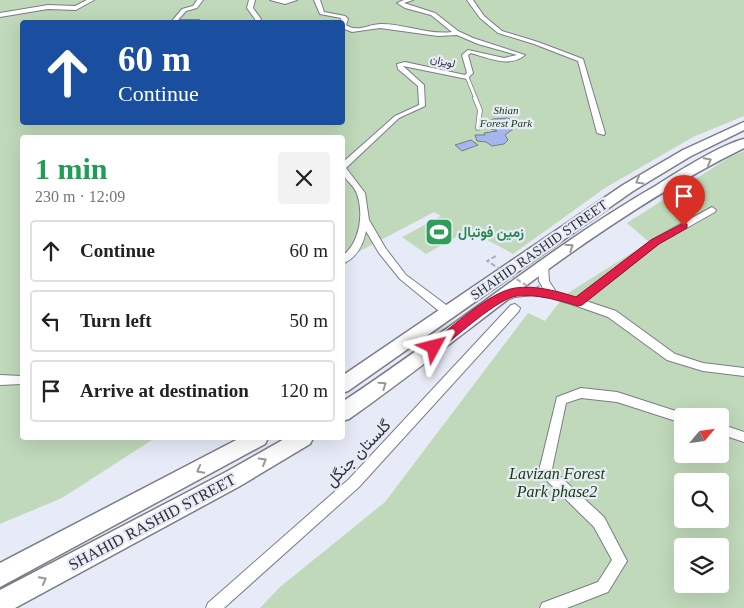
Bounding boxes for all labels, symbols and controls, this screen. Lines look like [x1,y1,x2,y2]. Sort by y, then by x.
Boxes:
icon: ahead [35,40,100,105]
text: 60 m [118,40,191,79]
street label: لویزان [429,52,457,71]
text: Continue [118,81,199,106]
park label: Shian Forest Park [479,104,533,129]
text: 1 min [35,152,108,185]
button: close [278,152,330,204]
one-way arrow [702,157,711,167]
one-way arrow [635,175,644,185]
pin [663,175,705,226]
icon: arrive [670,182,698,210]
text: 230 m · 12:09 [35,188,125,205]
street label: SHAHID RASHID STREET [468,197,611,303]
sports icon: زمین فوتبال [424,217,454,247]
place label: زمین فوتبال [458,225,524,241]
icon: ahead [37,237,65,265]
text: Continue [80,240,155,261]
text: 60 m [289,240,328,261]
one-way arrow [564,244,573,253]
icon: left [37,307,65,335]
text: Turn left [80,310,152,331]
text: 50 m [289,310,328,331]
position arrow [407,320,459,372]
icon: arrive [37,377,65,405]
text: Arrive at destination [80,380,249,401]
text: 120 m [280,380,328,401]
one-way arrow [377,382,386,391]
north arrow [674,408,729,462]
map controls [674,408,729,593]
street label: گلستان جنگل [322,416,395,491]
one-way arrow [258,458,267,468]
one-way arrow [196,463,205,473]
park label: Lavizan Forest Park phase2 [508,465,605,501]
street label: SHAHID RASHID STREET [66,471,239,573]
button: search [674,473,729,528]
button: layers [674,538,729,593]
one-way arrow [38,576,47,586]

